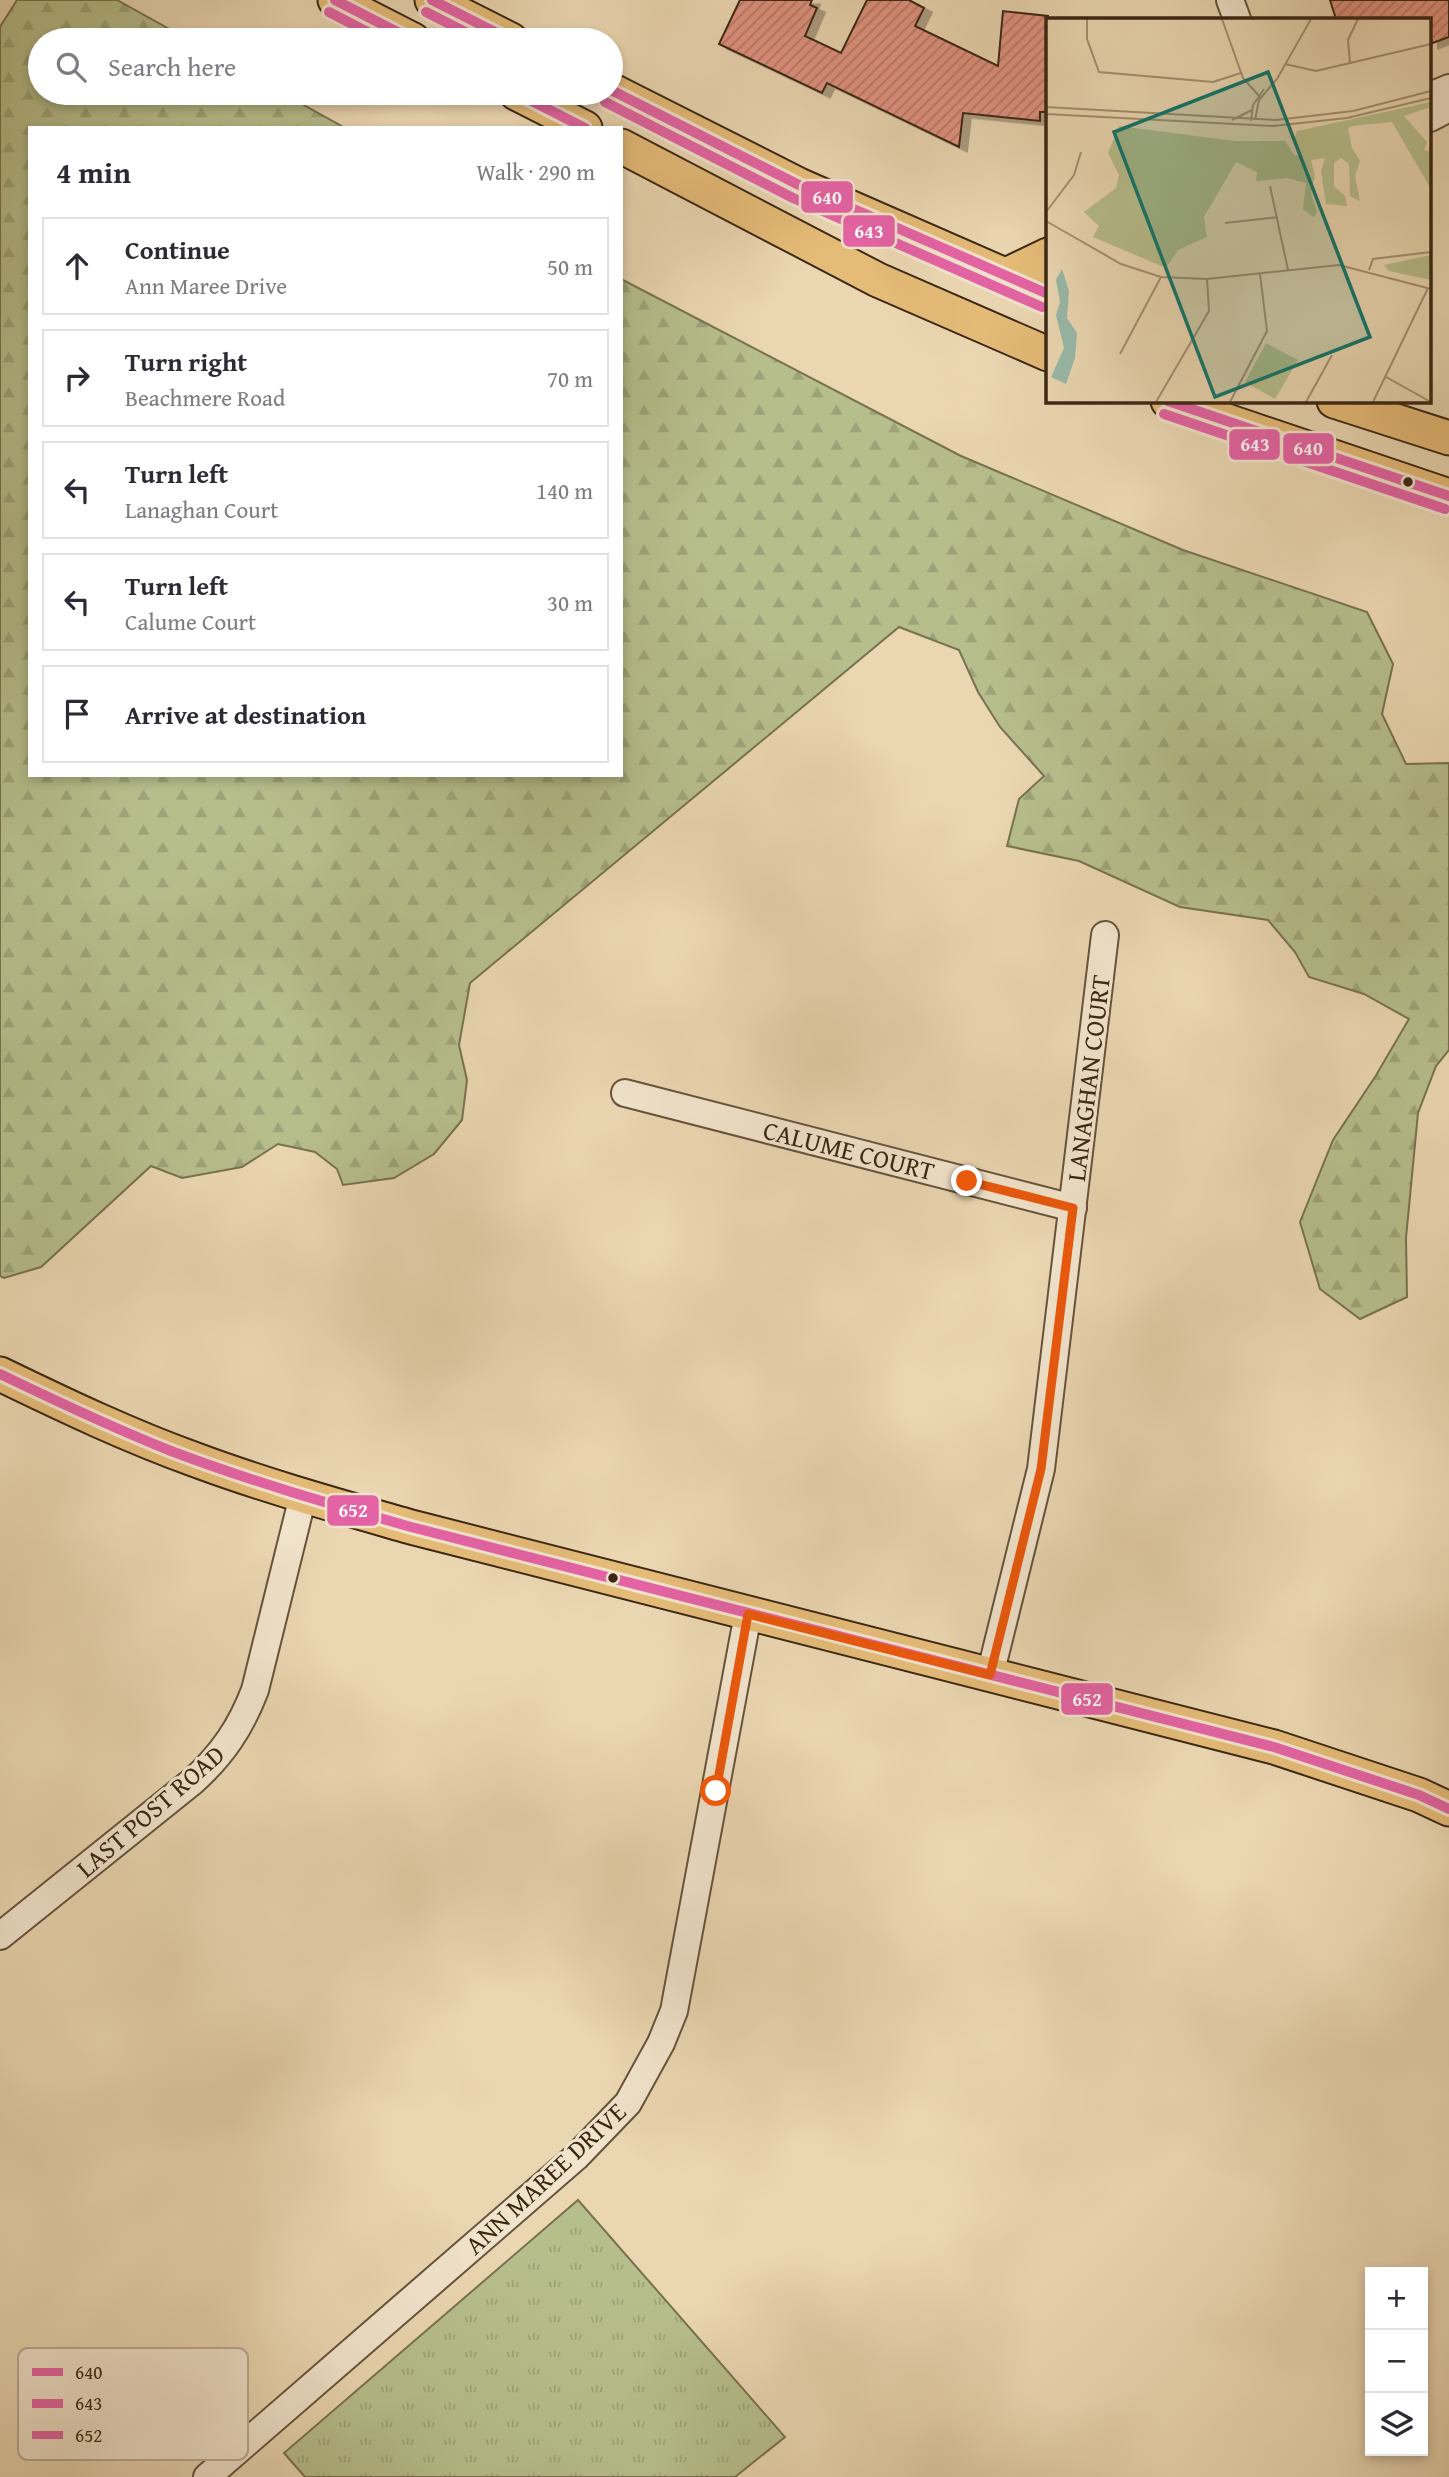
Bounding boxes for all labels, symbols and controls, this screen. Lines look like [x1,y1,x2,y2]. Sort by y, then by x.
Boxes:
inset map [1046,18,1432,402]
search box [28,28,623,105]
text: Search here [108,47,236,86]
icon: search [52,48,90,86]
text: 4 min [56,150,131,194]
text: Walk · 290 m [476,155,595,188]
line badge: 640 [800,180,854,214]
text: 640 [812,183,842,211]
line badge: 643 [842,214,896,248]
text: 643 [854,217,884,245]
text: Continue [125,230,230,269]
icon: ahead [58,247,96,285]
text: 50 m [547,250,593,283]
text: Ann Maree Drive [125,269,287,302]
text: Turn right [125,342,247,381]
icon: right [58,359,96,397]
text: 70 m [547,362,593,395]
text: Beachmere Road [125,381,285,414]
line badge: 643 [1228,428,1281,461]
text: 643 [1240,430,1270,458]
line badge: 640 [1282,432,1335,465]
text: 640 [1293,434,1323,462]
text: Turn left [125,454,228,493]
icon: left [58,471,96,509]
text: 140 m [536,474,593,507]
unlabelled marker [1401,475,1415,489]
text: Lanaghan Court [125,493,278,526]
text: Turn left [125,566,228,605]
icon: left [58,583,96,621]
text: 30 m [547,586,593,619]
text: Calume Court [125,605,256,638]
icon: arrive [58,695,96,733]
text: Arrive at destination [125,695,366,734]
street label: LANAGHAN COURT [1056,972,1120,1184]
street label: CALUME COURT [759,1110,939,1190]
route end [951,1165,982,1196]
line badge: 652 [326,1494,380,1527]
text: 652 [338,1496,368,1524]
unlabelled marker [606,1571,620,1585]
line badge: 652 [1060,1682,1114,1716]
text: 652 [1072,1685,1102,1713]
street label: LAST POST ROAD [67,1735,233,1887]
route start [700,1775,731,1806]
street label: ANN MAREE DRIVE [455,2093,635,2263]
map controls [1365,2267,1428,2456]
button: + [1365,2267,1428,2330]
button: − [1365,2330,1428,2393]
legend [18,2348,248,2460]
text: 640 [75,2358,102,2386]
text: 643 [75,2389,102,2417]
button: layers [1365,2393,1428,2456]
text: 652 [75,2421,102,2449]

